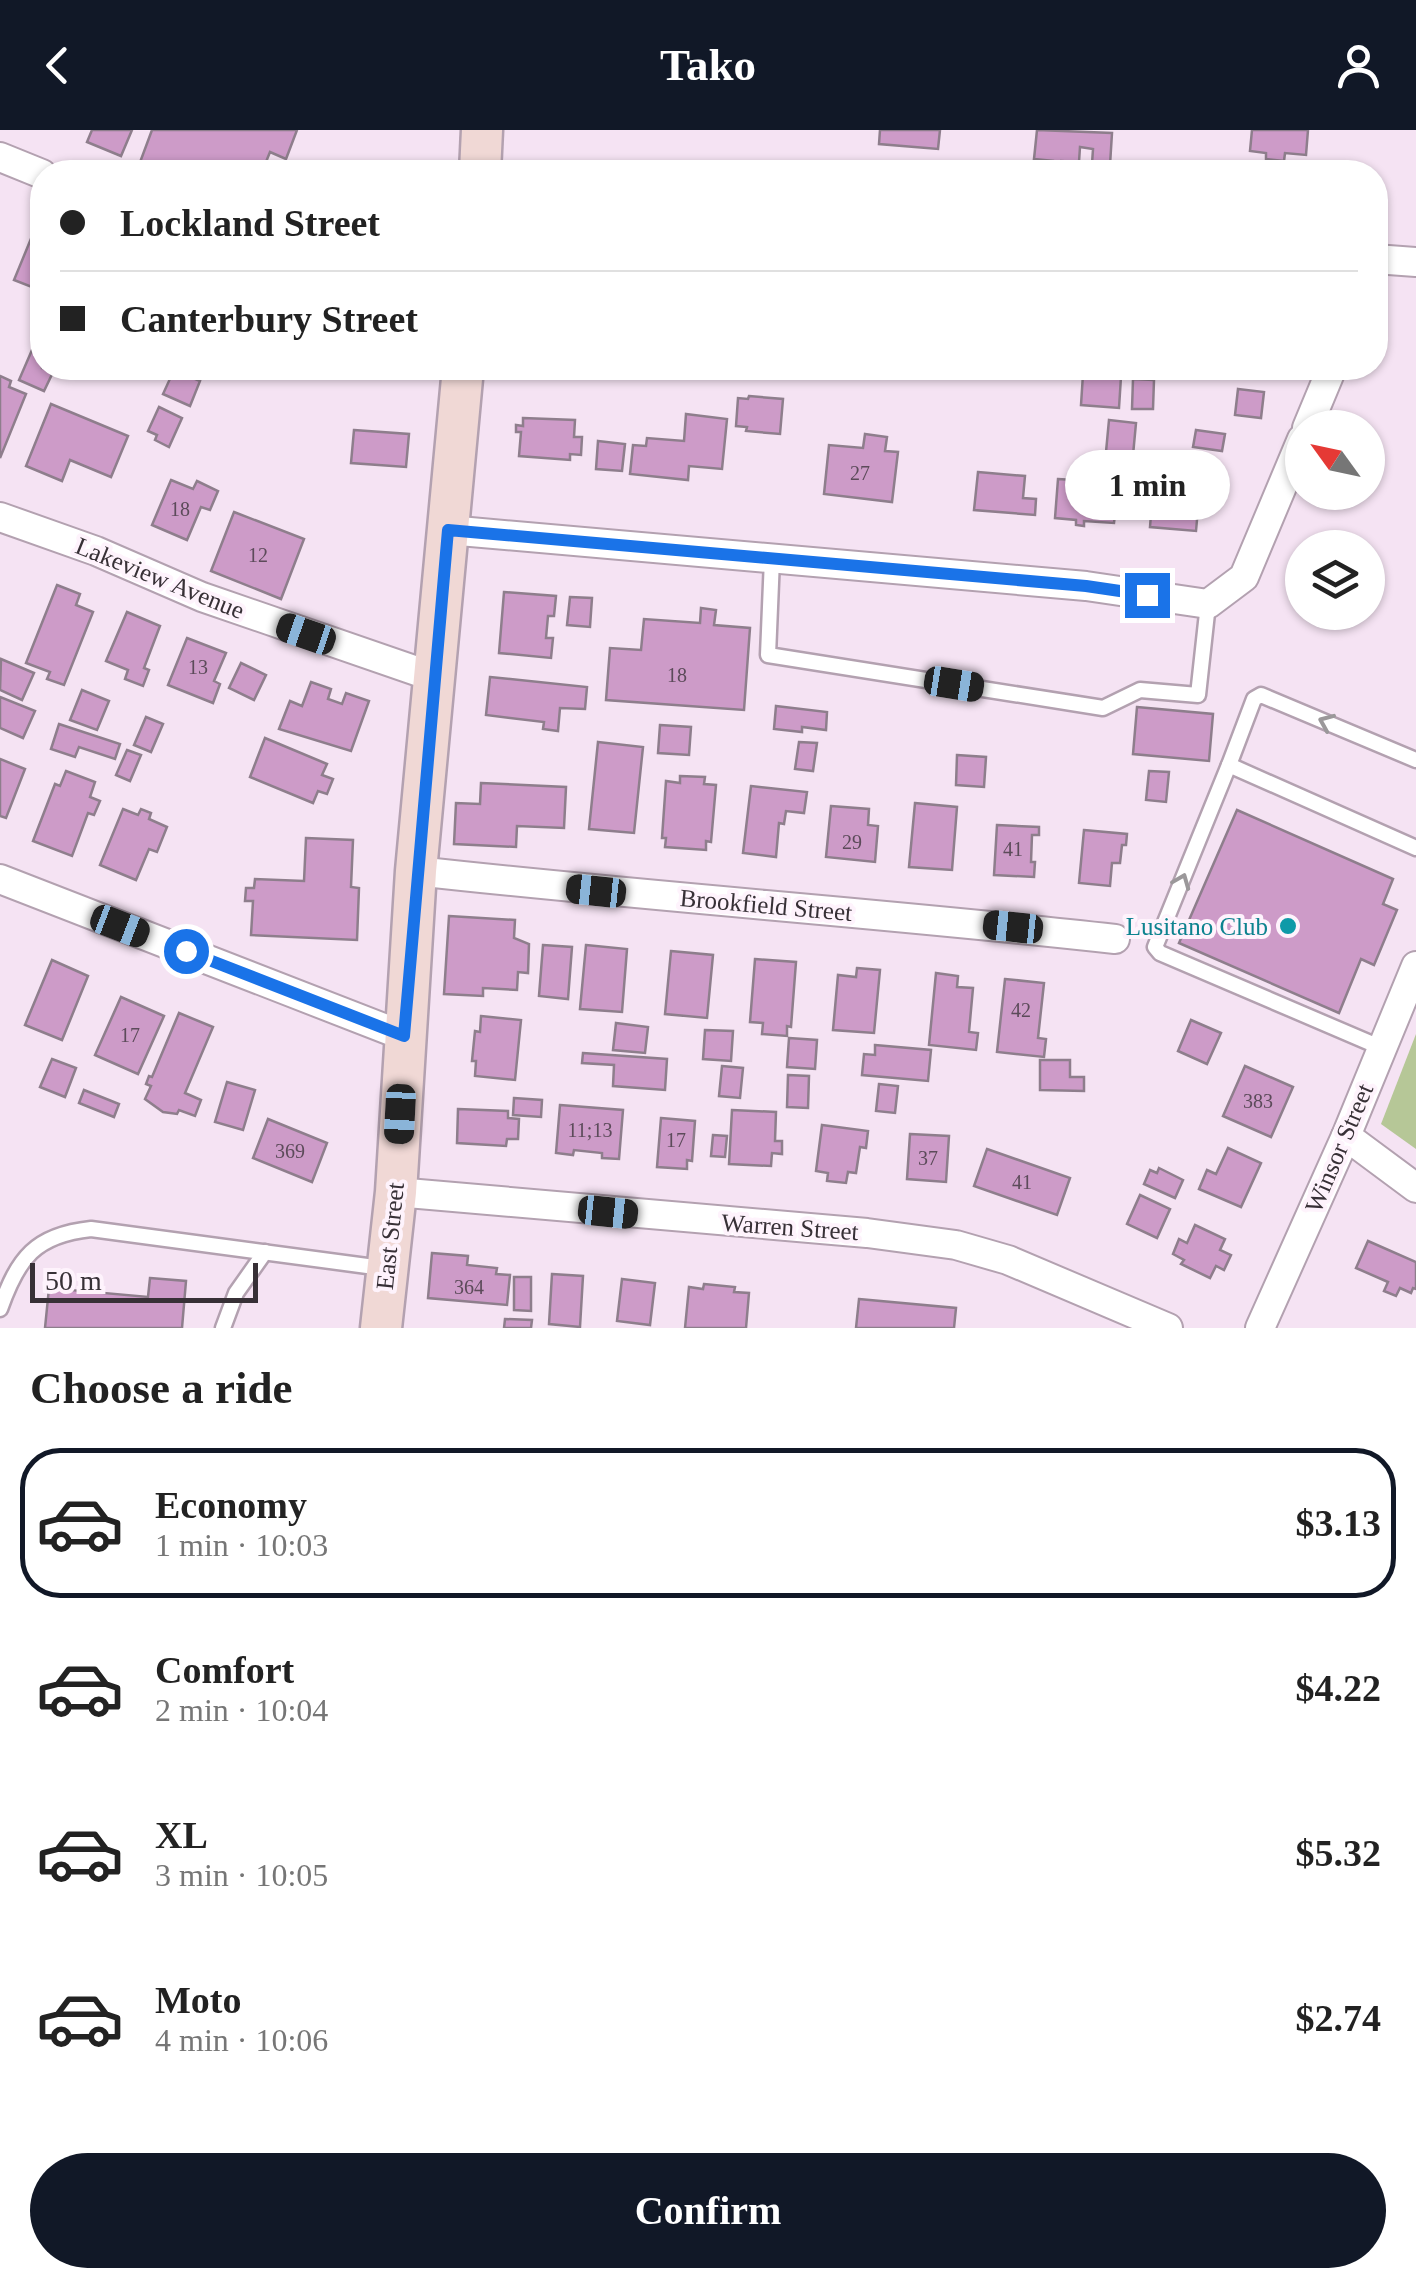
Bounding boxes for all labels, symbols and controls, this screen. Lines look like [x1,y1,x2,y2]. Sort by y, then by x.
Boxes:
icon: back [30,38,85,93]
icon: person [1331,38,1386,93]
text: Tako [660,40,756,90]
text: Lockland Street [120,202,380,244]
text: Canterbury Street [120,298,418,340]
north arrow [1285,410,1385,510]
map controls [1285,410,1385,630]
callout: 1 min [1064,450,1230,520]
house number: 27 [850,462,870,484]
text: 1 min [1109,467,1186,503]
house number: 18 [170,498,190,520]
button: layers [1285,530,1385,630]
street label: Lakeview Avenue [72,532,248,624]
house number: 12 [248,544,268,566]
route end [1125,573,1170,618]
car [273,610,339,658]
house number: 13 [188,656,208,678]
house number: 18 [667,664,687,686]
car [922,664,986,704]
one-way arrow [1318,714,1336,734]
house number: 29 [842,831,862,853]
house number: 41 [1003,838,1023,860]
car [565,873,627,909]
one-way arrow [1170,874,1190,892]
street label: Brookfield Street [679,884,853,926]
car [87,901,153,951]
car [982,909,1044,945]
place label: Lusitano Club [1126,913,1268,940]
marker: Lusitano Club [1277,915,1299,937]
route start [164,929,209,974]
house number: 42 [1011,999,1031,1021]
house number: 17 [120,1024,140,1046]
street label: Winsor Street [1300,1080,1378,1216]
car [383,1083,417,1145]
house number: 383 [1243,1090,1273,1112]
house number: 11;13 [568,1119,612,1141]
house number: 17 [666,1129,686,1151]
house number: 369 [275,1140,305,1162]
house number: 37 [918,1147,938,1169]
house number: 41 [1012,1171,1032,1193]
street label: East Street [371,1181,409,1291]
car [577,1194,639,1230]
street label: Warren Street [720,1209,860,1245]
scale bar [30,1258,258,1302]
text: 50 m [45,1265,102,1296]
house number: 364 [454,1276,484,1298]
text: Choose a ride [30,1363,293,1413]
icon: car [35,1478,125,1568]
text: Economy [155,1484,307,1526]
text: $3.13 [1296,1502,1381,1544]
text: 1 min · 10:03 [155,1527,328,1563]
icon: car [35,1643,125,1733]
text: Comfort [155,1649,294,1691]
text: $4.22 [1296,1667,1381,1709]
text: 2 min · 10:04 [155,1692,328,1728]
icon: car [35,1808,125,1898]
text: XL [155,1814,208,1856]
text: $5.32 [1296,1832,1381,1874]
text: 3 min · 10:05 [155,1857,328,1893]
icon: car [35,1973,125,2063]
text: Moto [155,1979,242,2021]
text: $2.74 [1296,1997,1381,2039]
text: 4 min · 10:06 [155,2022,328,2058]
button: Confirm [30,2153,1386,2268]

